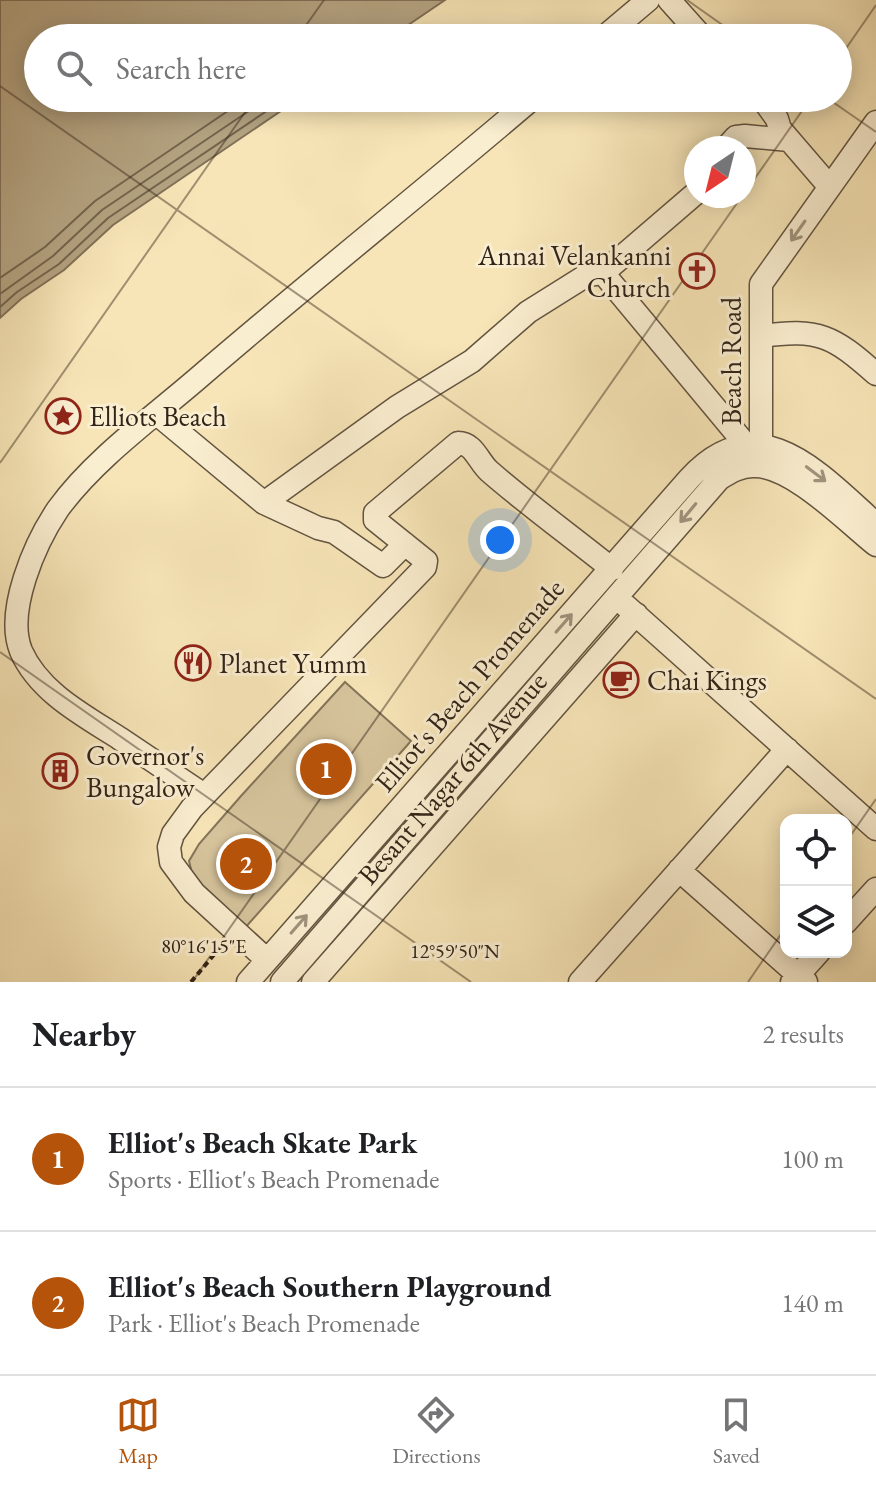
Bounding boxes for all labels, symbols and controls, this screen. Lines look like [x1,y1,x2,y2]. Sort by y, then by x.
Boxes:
search box [24,24,852,112]
icon: search [52,46,96,90]
text: Search here [116,49,246,88]
north arrow [684,136,756,208]
one-way arrow [790,220,806,242]
place label: Annai Velankanni Church [477,237,671,305]
church icon: Annai Velankanni Church [678,252,716,290]
street label: Beach Road [713,296,749,425]
place icon: Elliots Beach [44,397,82,435]
place label: Elliots Beach [89,398,227,434]
one-way arrow [805,465,826,482]
one-way arrow [679,503,697,523]
your location [480,520,520,560]
street label: Elliot's Beach Promenade [366,571,572,799]
one-way arrow [555,614,573,634]
restaurant icon: Planet Yumm [174,644,212,682]
place label: Planet Yumm [219,645,367,681]
cafe icon: Chai Kings [602,661,640,699]
place label: Chai Kings [647,662,767,698]
street label: Besant Nagar 6th Avenue [350,664,555,892]
place label: Governor's Bungalow [86,737,204,805]
pin: 1 [300,739,352,799]
building icon: Governor's Bungalow [41,752,79,790]
map controls [780,814,852,958]
button: locate [780,814,852,886]
pin: 2 [220,834,272,894]
button: layers [780,886,852,958]
one-way arrow [290,914,308,934]
text: 80°16'15"E [161,933,247,959]
text: 12°59'50"N [410,938,500,964]
text: Nearby [32,1012,136,1056]
text: 2 results [763,1017,844,1051]
text: Elliot's Beach Skate Park [108,1123,417,1162]
text: 1 [51,1142,65,1176]
text: 100 m [781,1142,844,1176]
text: Sports · Elliot's Beach Promenade [108,1162,439,1196]
text: Elliot's Beach Southern Playground [108,1267,552,1306]
text: 2 [51,1286,65,1320]
text: 140 m [781,1286,844,1320]
text: Park · Elliot's Beach Promenade [108,1306,420,1340]
tab: Map [116,1393,160,1470]
tab: Directions [392,1393,481,1470]
tab: Saved [713,1393,760,1470]

